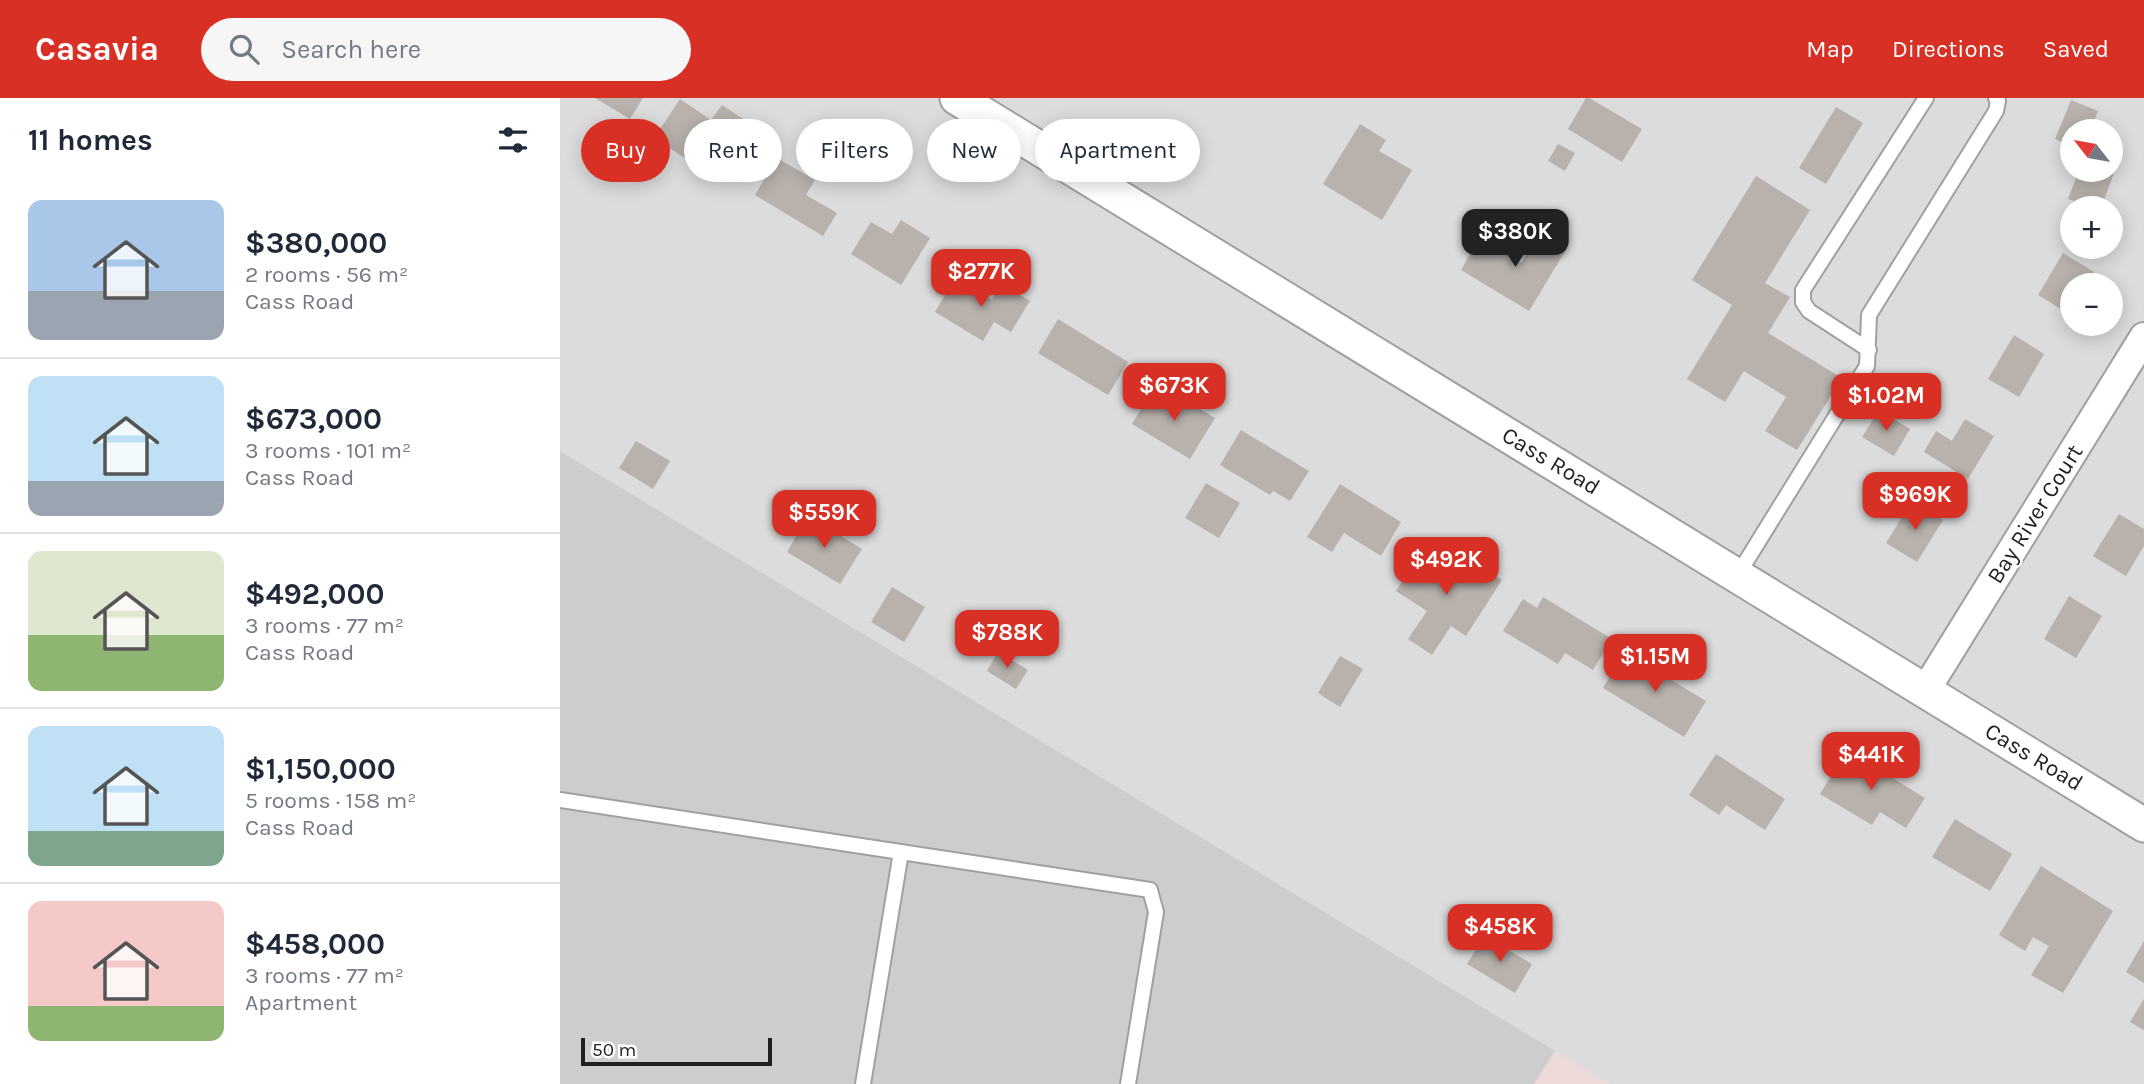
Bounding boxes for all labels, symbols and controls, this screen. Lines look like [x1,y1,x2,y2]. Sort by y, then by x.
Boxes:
search box [201,18,691,81]
text: Casavia [35,30,159,68]
icon: search [225,30,263,68]
text: Search here [281,34,421,65]
text: Map [1806,35,1854,63]
text: Directions [1892,35,2005,63]
text: Saved [2043,35,2109,63]
chip: Buy [581,119,670,182]
chip: Rent [684,119,782,182]
chip: Filters [796,119,913,182]
chip: New [927,119,1021,182]
chip: Apartment [1035,119,1200,182]
north arrow [2060,119,2123,182]
map controls [2060,119,2123,336]
icon: filters [494,121,532,159]
text: 11 homes [28,122,153,158]
button: + [2060,196,2123,259]
pin: $380K [1466,209,1564,269]
text: $380K [1478,218,1552,245]
text: $380,000 [245,225,387,261]
icon: home [84,228,168,312]
pin: $277K [932,250,1030,309]
text: $277K [947,258,1015,285]
text: 2 rooms · 56 m² [245,261,408,288]
button: − [2060,273,2123,336]
text: Cass Road [245,288,354,315]
pin: $673K [1125,364,1223,423]
text: $673K [1139,372,1209,399]
pin: $1.02M [1829,374,1943,433]
text: $1.02M [1847,382,1925,409]
text: $673,000 [245,401,382,437]
icon: home [84,404,168,488]
street label: Cass Road [1497,421,1605,501]
text: 3 rooms · 101 m² [245,437,411,464]
street label: Bay River Court [1981,439,2089,588]
text: Cass Road [245,464,354,491]
pin: $969K [1866,472,1964,532]
text: $969K [1879,481,1951,508]
pin: $559K [775,490,873,550]
text: $559K [788,499,860,526]
pin: $492K [1397,538,1495,597]
text: $492K [1410,546,1482,573]
text: $492,000 [245,576,385,612]
icon: home [84,579,168,663]
pin: $788K [958,610,1056,670]
text: 3 rooms · 77 m² [245,612,404,639]
text: $788K [971,619,1043,646]
pin: $1.15M [1598,634,1712,694]
text: Cass Road [245,639,354,666]
text: $1.15M [1620,643,1690,670]
street label: Cass Road [1980,717,2088,797]
pin: $441K [1822,732,1920,792]
text: $441K [1838,741,1904,768]
text: $1,150,000 [245,751,396,787]
icon: home [84,754,168,838]
text: 5 rooms · 158 m² [245,787,416,814]
text: Cass Road [245,814,354,841]
pin: $458K [1451,904,1549,964]
text: $458K [1464,913,1536,940]
text: $458,000 [245,926,385,962]
icon: home [84,929,168,1013]
text: 3 rooms · 77 m² [245,962,404,989]
text: Apartment [245,989,357,1016]
scale bar [581,1035,772,1067]
text: 50 m [592,1039,636,1061]

